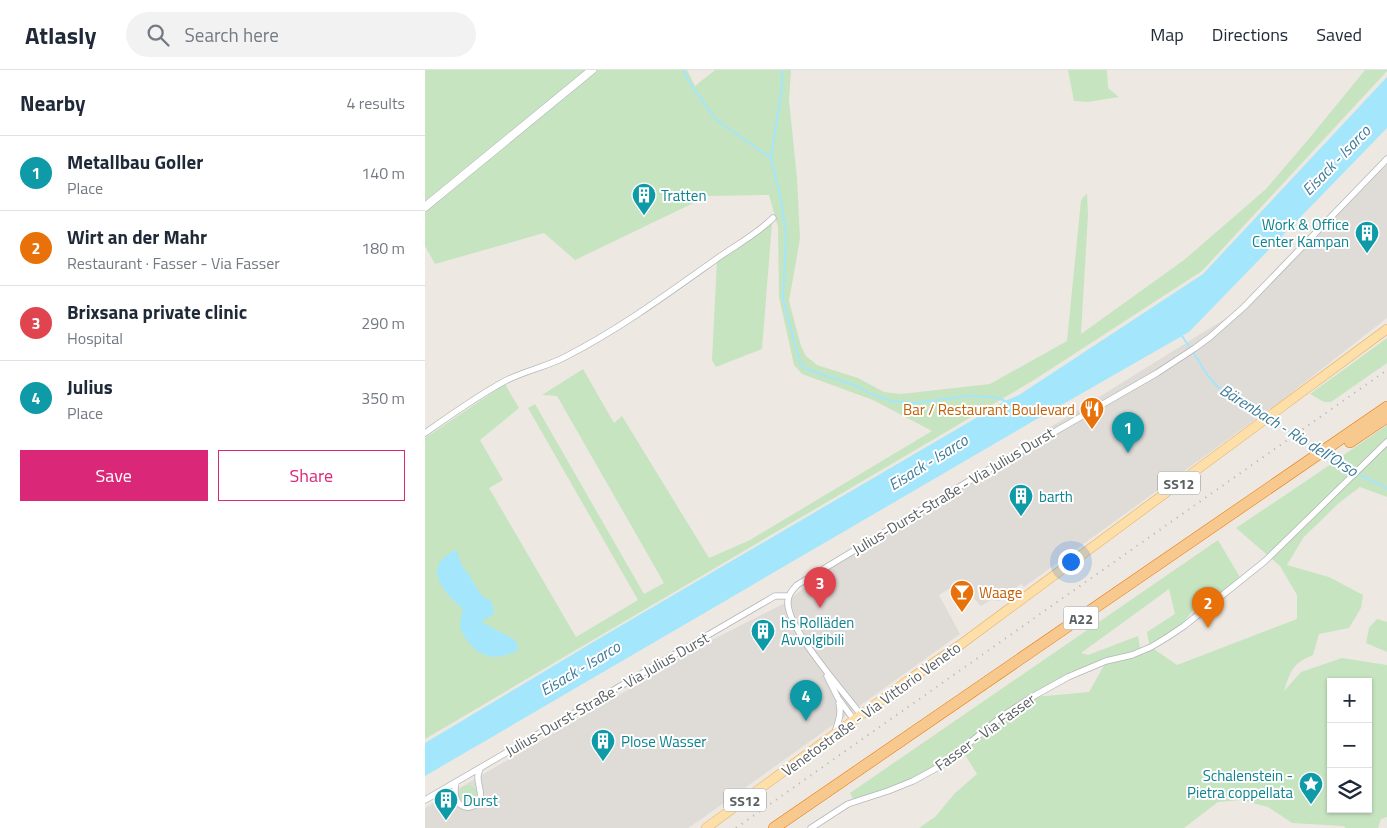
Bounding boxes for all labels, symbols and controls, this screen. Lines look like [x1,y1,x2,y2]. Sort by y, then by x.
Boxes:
search box [126,12,476,57]
text: Atlasly [25,17,96,53]
text: Search here [184,20,279,49]
icon: search [144,21,172,49]
text: Map [1150,21,1184,48]
text: Directions [1212,21,1288,48]
text: Saved [1316,21,1362,48]
text: Nearby [20,87,85,119]
text: 4 results [346,91,405,115]
water label: Eisack - Isarco [1296,119,1377,201]
text: Metallbau Goller [67,147,203,176]
text: 1 [32,161,40,185]
text: 140 m [361,161,405,185]
text: Place [67,176,103,200]
building icon: Tratten [631,182,657,216]
place label: Tratten [661,184,706,207]
place label: Work & Office Center Kampan [1252,213,1349,253]
building icon: Work & Office Center Kampan [1354,220,1380,254]
text: Wirt an der Mahr [67,222,207,251]
text: 2 [32,236,40,260]
text: 180 m [361,236,405,260]
text: Restaurant · Fasser - Via Fasser [67,251,280,275]
text: Brixsana private clinic [67,297,247,326]
text: 3 [32,311,40,335]
text: 290 m [361,311,405,335]
text: Hospital [67,326,123,350]
text: Julius [67,372,113,401]
water label: Bärenbach - Rio dell’Orso [1215,378,1364,483]
text: 4 [32,386,40,410]
text: 350 m [361,386,405,410]
restaurant icon: Bar / Restaurant Boulevard [1079,396,1105,430]
place label: Bar / Restaurant Boulevard [903,398,1075,421]
text: Place [67,401,103,425]
pin: 1 [1112,412,1144,453]
street label: Julius-Durst-Straße - Via Julius Durst [848,421,1059,561]
water label: Eisack - Isarco [883,427,973,496]
button: Save [20,450,208,501]
button: Share [218,450,405,501]
road number: SS12 [1158,472,1200,494]
building icon: barth [1008,483,1034,517]
place label: barth [1039,485,1073,508]
your location [1058,549,1084,575]
pin: 3 [804,567,836,608]
bar icon: Waage [949,579,975,613]
place label: Waage [979,581,1022,604]
pin: 2 [1192,587,1224,628]
road number: A22 [1063,606,1099,630]
place label: hs Rolläden Avvolgibili [781,611,854,651]
building icon: hs Rolläden Avvolgibili [750,618,776,652]
street label: Julius-Durst-Straße - Via Julius Durst [501,626,714,762]
water label: Eisack - Isarco [535,634,626,701]
street label: Venetostraße - Via Vittorio Veneto [777,636,965,782]
map controls [1327,678,1372,813]
button: + [1327,678,1372,723]
pin: 4 [790,680,822,721]
street label: Fasser - Via Fasser [930,688,1040,776]
button: − [1327,723,1372,768]
building icon: Plose Wasser [590,728,616,762]
place label: Plose Wasser [621,730,706,753]
place label: Schalenstein - Pietra coppellata [1187,764,1293,804]
button: layers [1327,768,1372,813]
place icon: Schalenstein - Pietra coppellata [1298,771,1324,805]
building icon: Durst [433,787,459,821]
road number: SS12 [724,788,766,812]
place label: Durst [463,789,499,812]

